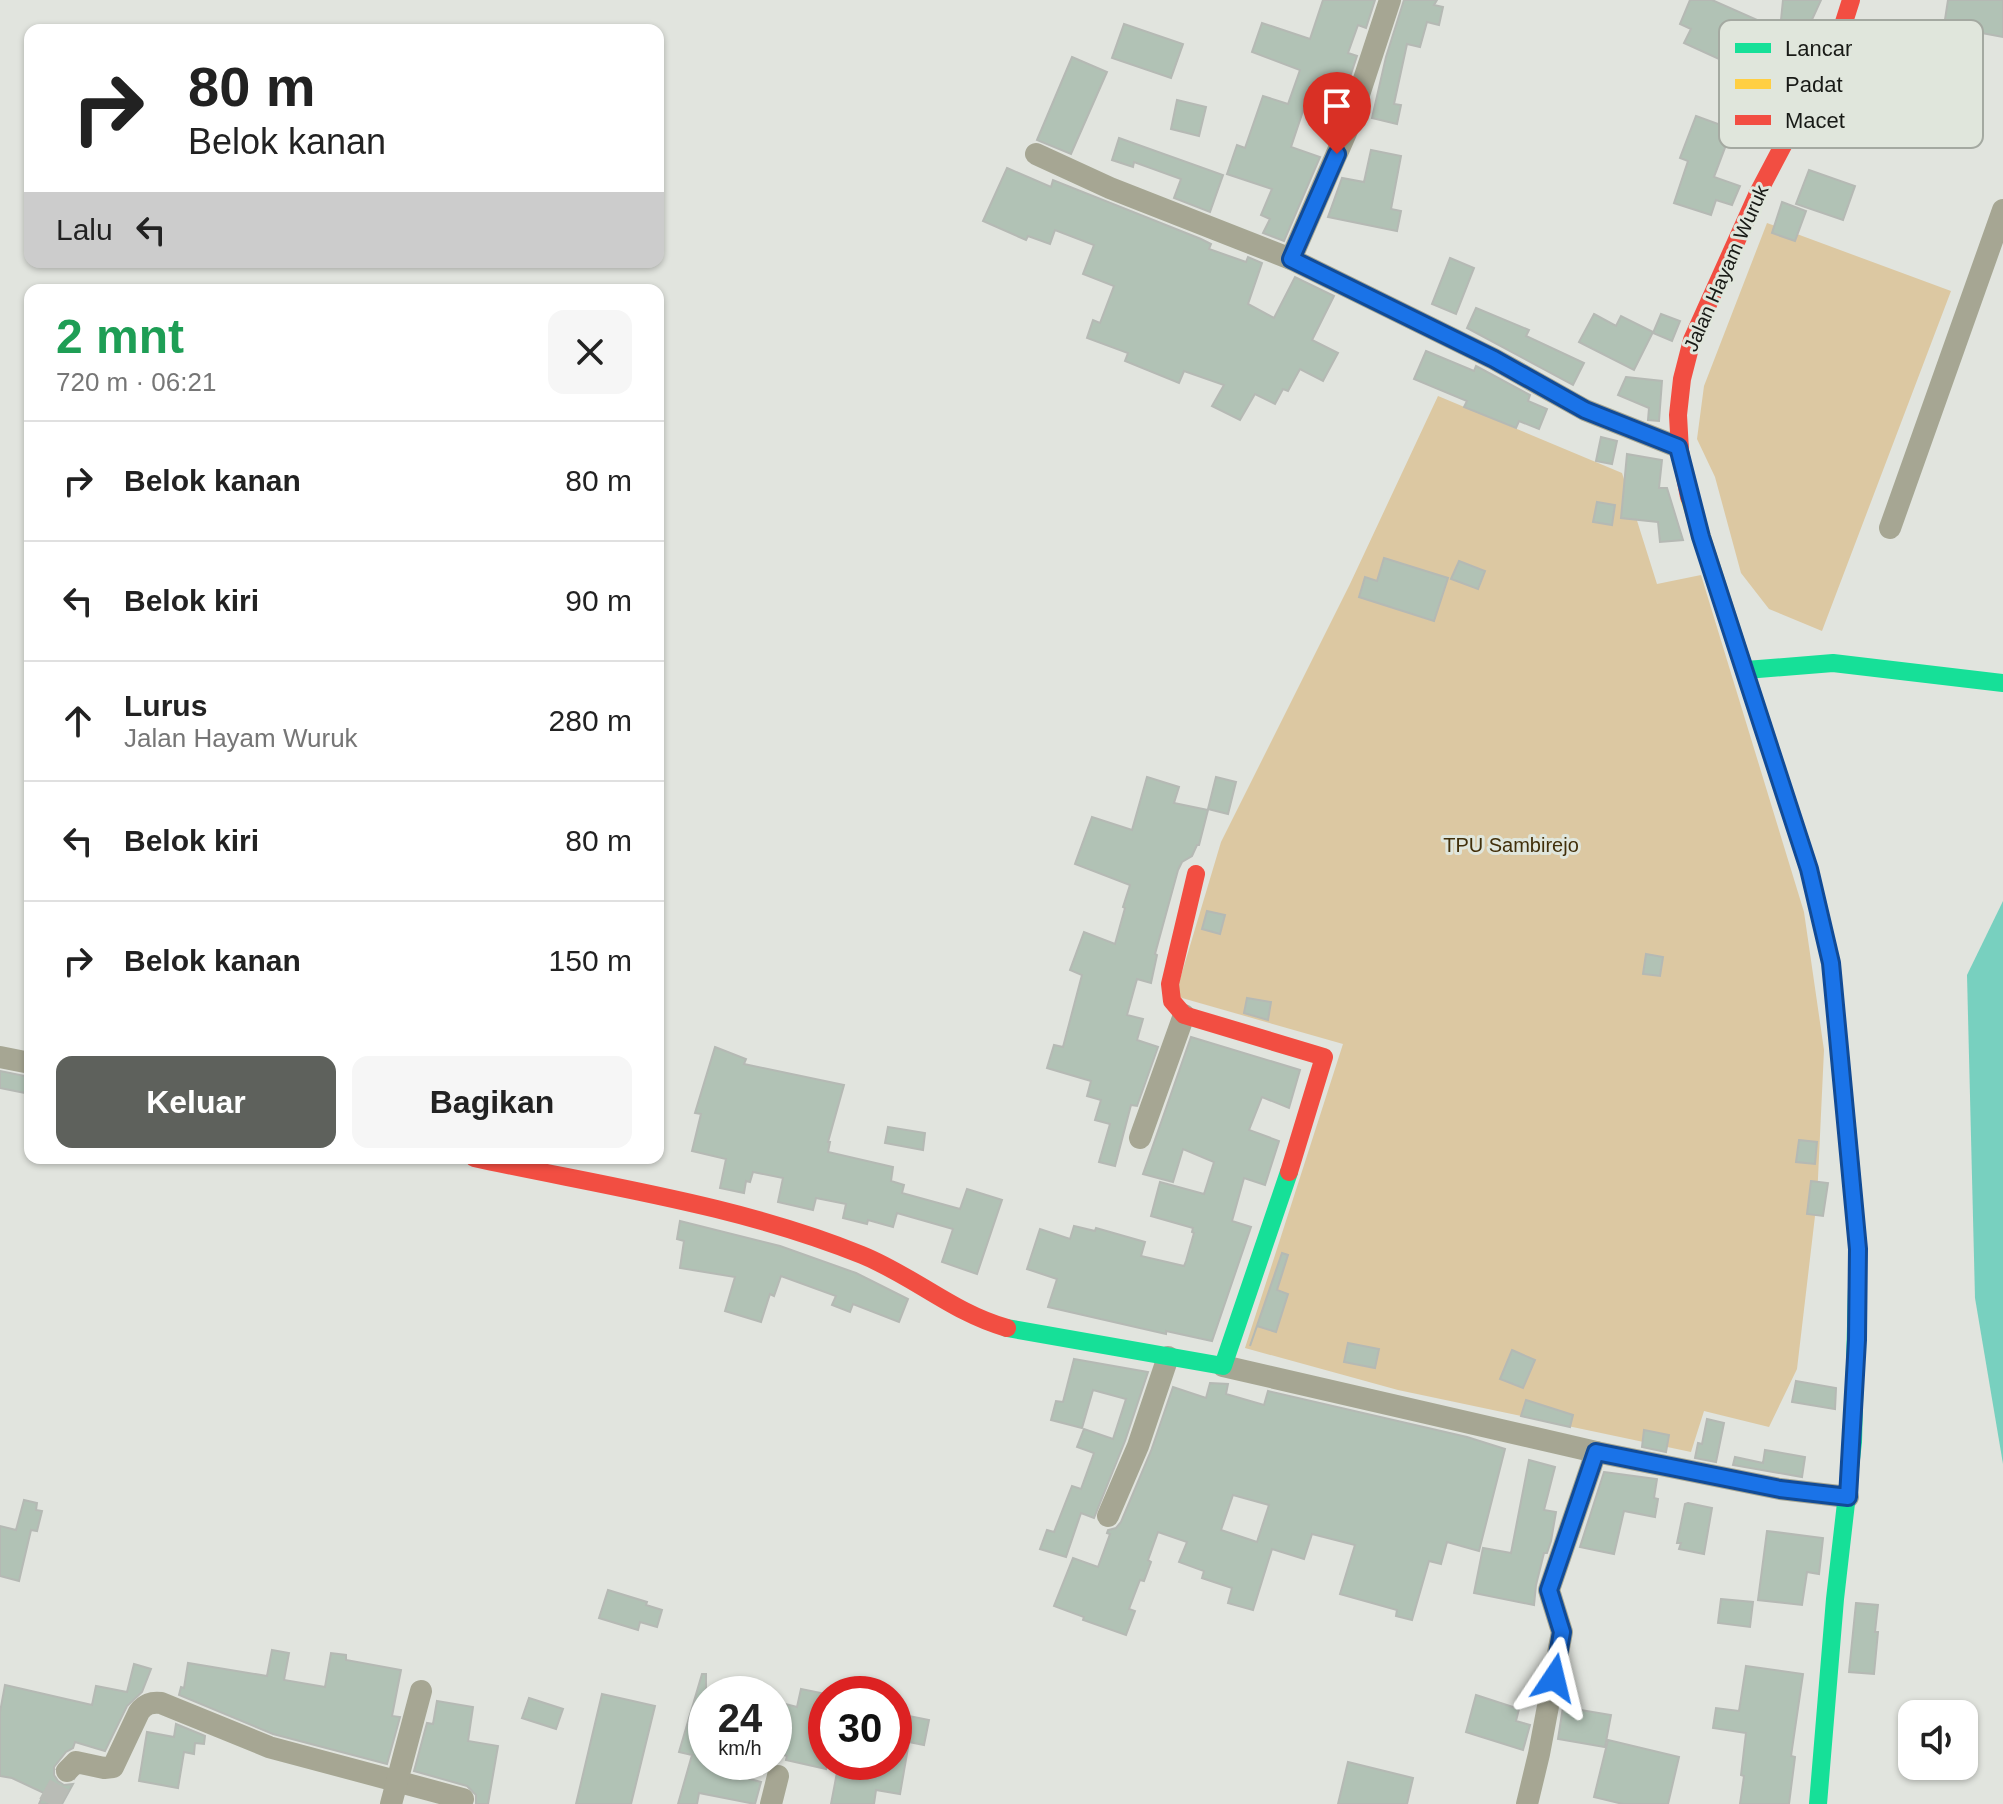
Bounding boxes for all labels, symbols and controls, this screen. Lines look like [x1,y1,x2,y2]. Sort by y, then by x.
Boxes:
legend [1719,20,1983,148]
text: Lancar [1785,36,1852,61]
text: 80 m [188,55,316,118]
icon: right [56,56,160,160]
pin [1303,72,1371,154]
text: Padat [1785,72,1843,97]
icon: arrive [1315,84,1359,128]
text: Macet [1785,108,1845,133]
text: Belok kanan [188,121,386,162]
street label: Jalan Hayam Wuruk [1679,181,1773,355]
icon: left [129,208,173,252]
text: Lalu [56,213,113,246]
text: 2 mnt [56,310,184,363]
button: close [548,310,632,394]
text: 720 m · 06:21 [56,367,216,397]
icon: right [56,459,100,503]
text: Belok kanan [124,464,301,497]
text: 80 m [565,464,632,497]
icon: left [56,579,100,623]
text: Belok kiri [124,584,259,617]
text: 90 m [565,584,632,617]
text: Lurus [124,689,207,722]
icon: ahead [56,699,100,743]
text: 280 m [549,704,632,737]
text: Jalan Hayam Wuruk [124,723,358,753]
icon: left [56,819,100,863]
text: Belok kiri [124,824,259,857]
text: 80 m [565,824,632,857]
park label: TPU Sambirejo [1443,834,1579,856]
icon: right [56,939,100,983]
text: Belok kanan [124,944,301,977]
text: 150 m [549,944,632,977]
button: Keluar [56,1056,336,1148]
button: Bagikan [352,1056,632,1148]
position arrow [1512,1636,1596,1720]
speed limit sign: 30 [808,1676,912,1780]
text: 24 [718,1696,762,1740]
map controls [1898,1700,1978,1780]
button: sound [1898,1700,1978,1780]
text: km/h [718,1737,762,1759]

